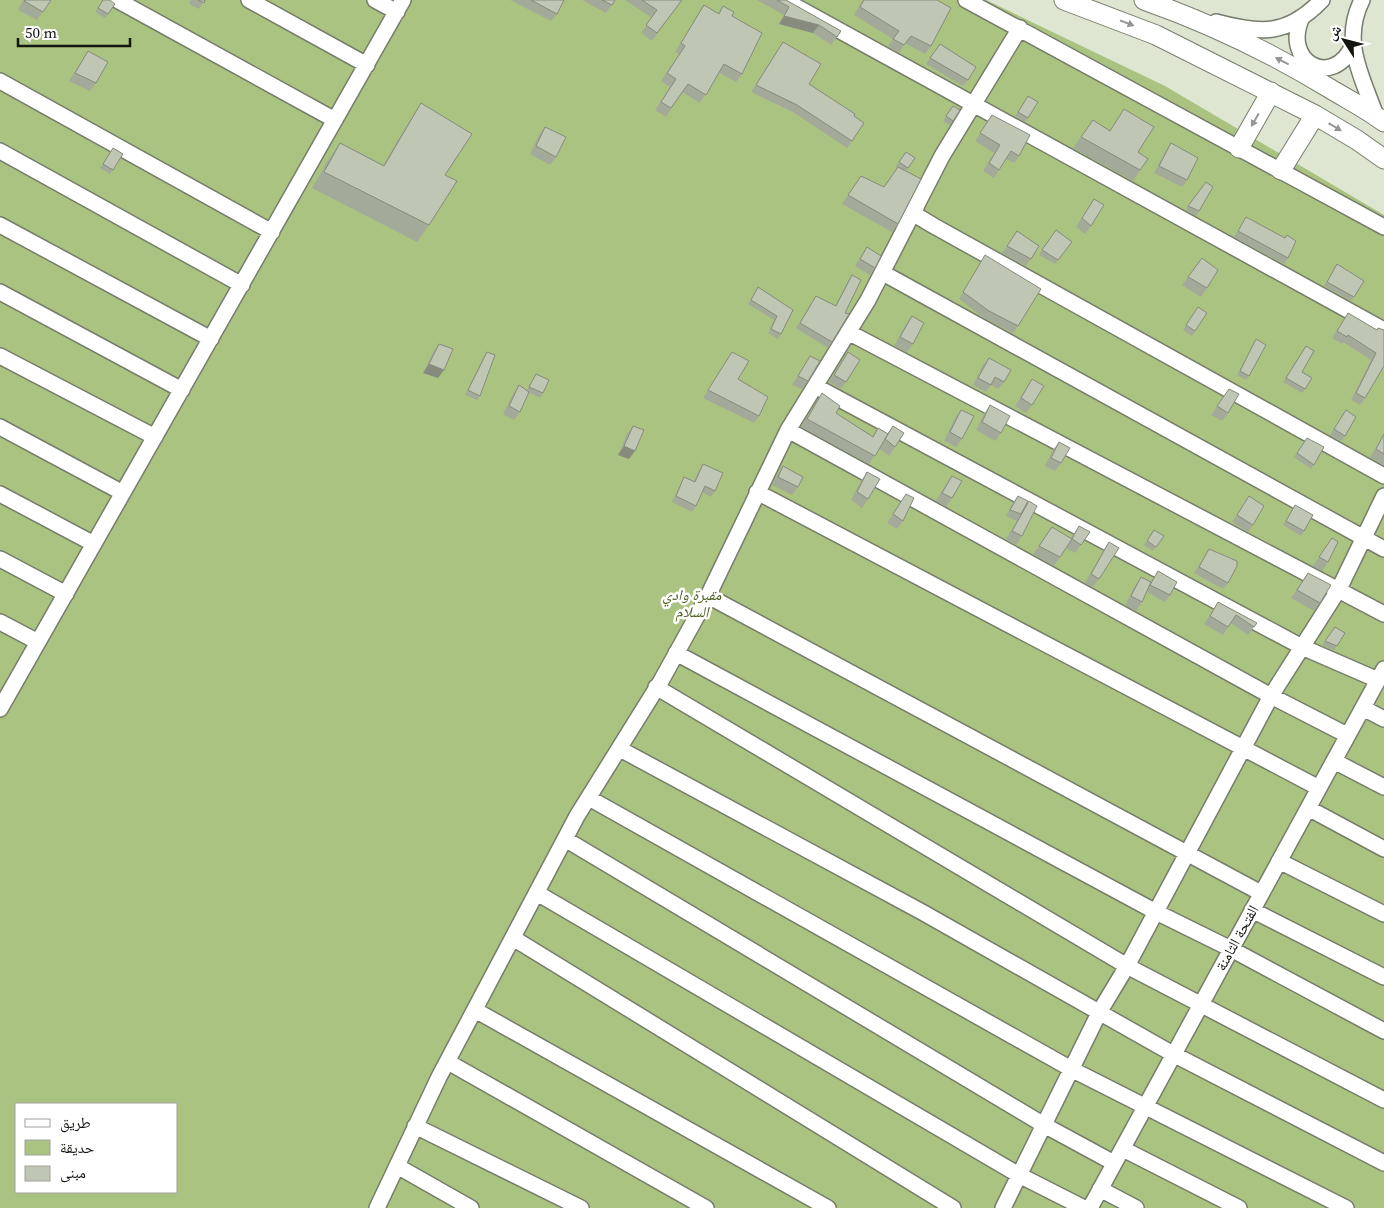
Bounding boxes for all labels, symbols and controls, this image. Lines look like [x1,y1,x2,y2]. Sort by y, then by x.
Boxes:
scale bar [18,15,130,47]
north arrow [1319,15,1369,65]
one-way arrow [1119,20,1134,27]
text: ش [1321,20,1346,44]
text: 50 m [25,22,57,43]
one-way arrow [1275,57,1289,65]
one-way arrow [1251,113,1260,127]
one-way arrow [1328,122,1341,131]
park label: مقبرة وادي السلام [663,584,722,622]
street label: الفتحة الثامنة [1210,901,1263,974]
legend [15,1103,178,1193]
text: طريق [60,1112,91,1133]
text: حديقة [60,1137,95,1158]
text: مبنى [60,1162,86,1183]

